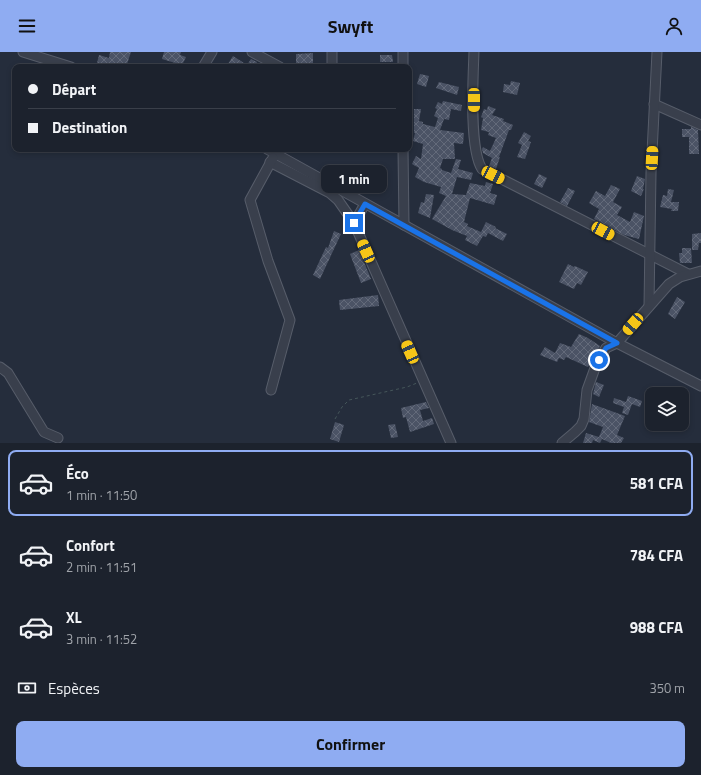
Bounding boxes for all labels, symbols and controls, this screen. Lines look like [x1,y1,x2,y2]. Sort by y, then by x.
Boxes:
text: Swyft [328,13,373,40]
icon: menu [16,15,38,37]
icon: person [663,15,685,37]
text: Départ [52,78,96,101]
car [468,88,480,112]
text: Destination [52,116,127,139]
car [645,146,659,170]
car [480,164,506,186]
callout: 1 min [321,165,387,193]
text: 1 min [338,169,370,189]
route end [345,214,363,232]
car [590,220,616,242]
car [356,238,376,264]
car [621,311,645,337]
car [400,339,420,365]
route start [590,351,608,369]
map controls [645,387,689,431]
button: layers [645,387,689,431]
text: Éco [66,462,89,485]
icon: car [18,465,54,501]
text: 581 CFA [630,472,683,495]
text: 1 min · 11:50 [66,485,137,505]
text: Confort [66,534,115,557]
icon: car [18,537,54,573]
text: 784 CFA [630,544,683,567]
text: 2 min · 11:51 [66,557,137,577]
text: XL [66,606,82,629]
icon: car [18,609,54,645]
text: 988 CFA [630,616,683,639]
text: 3 min · 11:52 [66,629,137,649]
icon: cash [16,677,38,699]
text: Espèces [48,677,100,700]
text: 350 m [649,678,685,698]
button: Confirmer [16,721,685,767]

